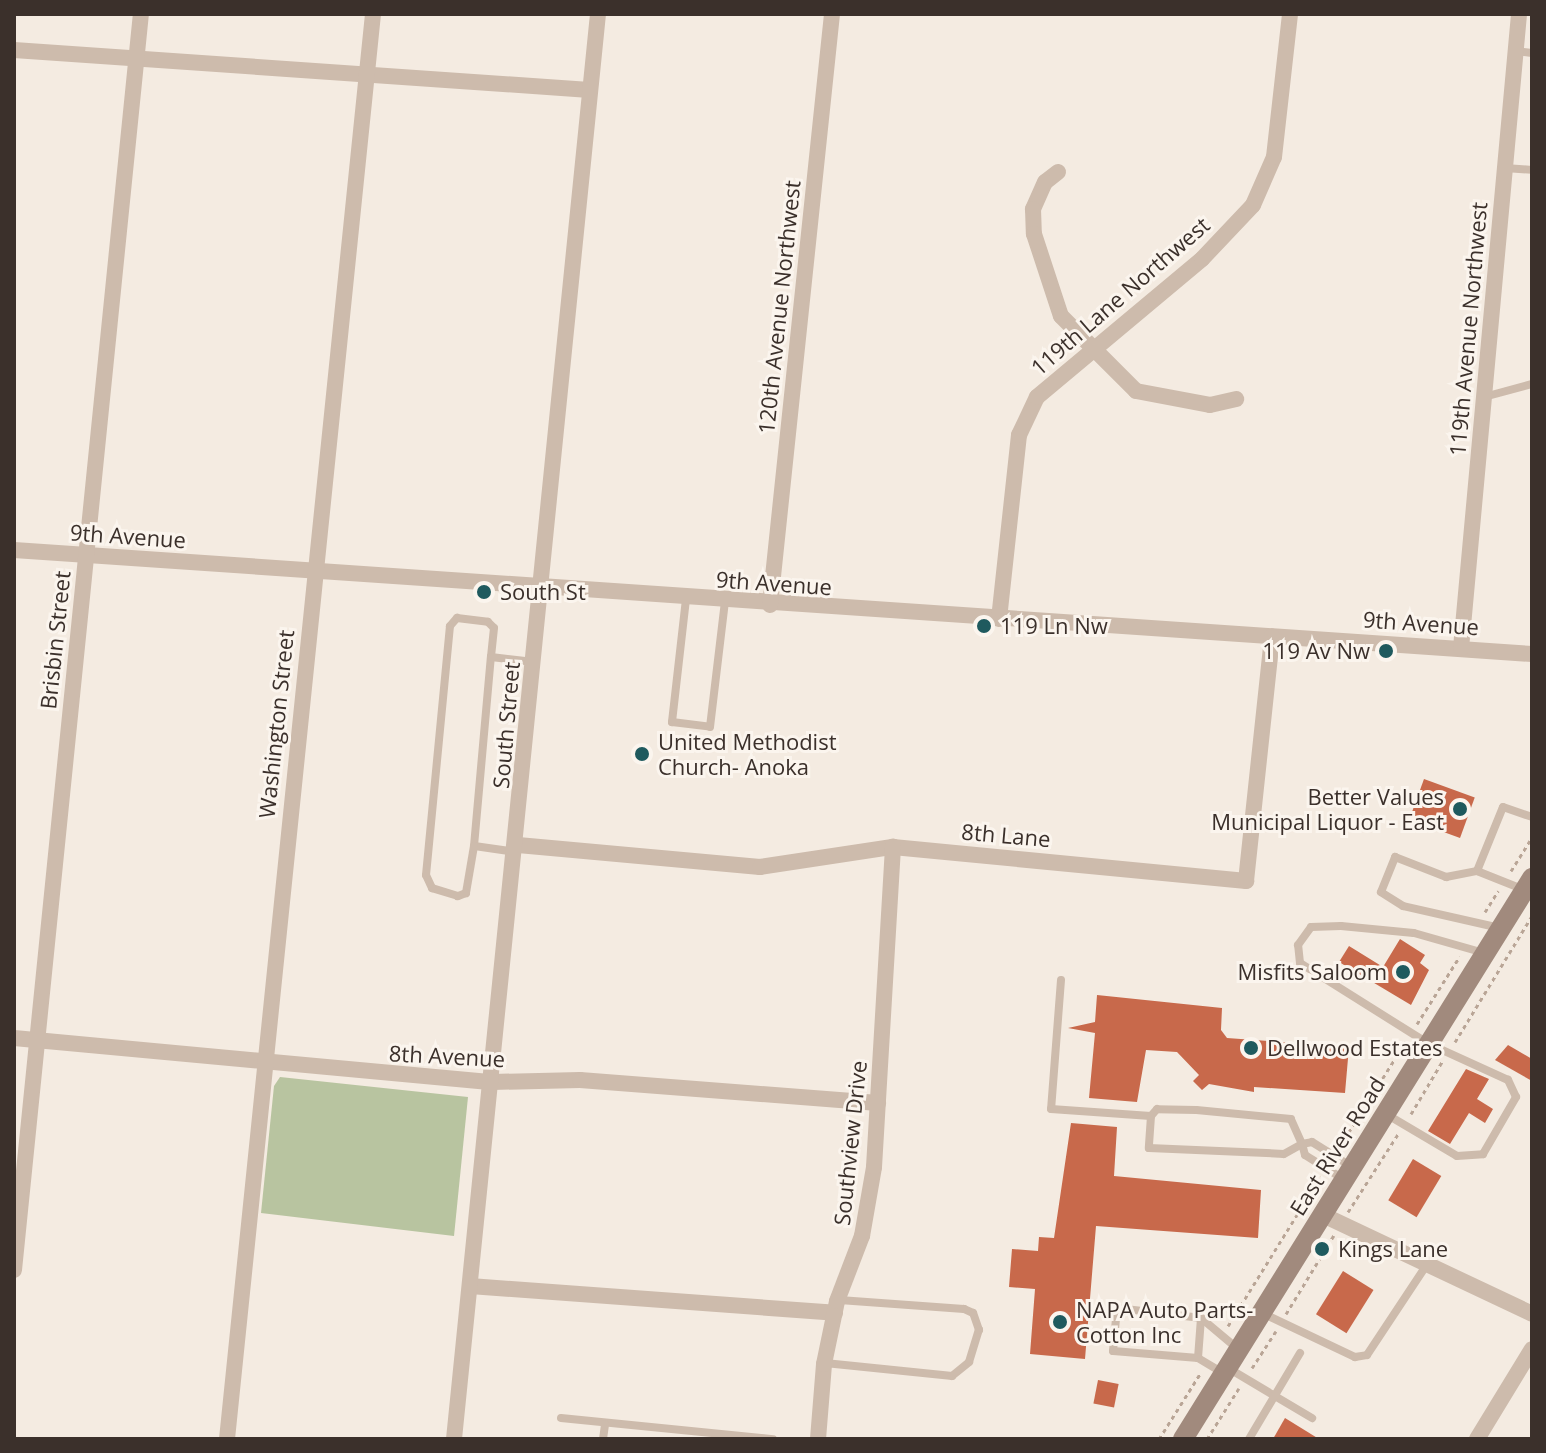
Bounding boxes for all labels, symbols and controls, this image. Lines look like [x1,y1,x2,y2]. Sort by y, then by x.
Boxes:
street label: 120th Avenue Northwest [753,179,805,435]
street label: 119th Avenue Northwest [1444,201,1492,457]
street label: 119th Lane Northwest [1025,211,1215,381]
street label: 9th Avenue [69,519,187,553]
street label: 9th Avenue [715,566,833,600]
street label: Brisbin Street [35,570,75,710]
place label: South St [500,579,586,605]
marker: South St [475,583,493,601]
street label: 9th Avenue [1362,606,1480,640]
place label: 119 Ln Nw [1000,613,1108,639]
marker: 119 Ln Nw [975,617,993,635]
street label: Washington Street [253,629,299,819]
place label: 119 Av Nw [1262,638,1370,664]
marker: 119 Av Nw [1377,642,1395,660]
street label: South Street [487,660,525,790]
place label: United Methodist Church- Anoka [658,728,837,780]
marker: United Methodist Church- Anoka [633,745,651,763]
place label: Better Values Municipal Liquor - East [1211,783,1444,834]
marker: Better Values Municipal Liquor - East [1451,800,1469,818]
street label: 8th Lane [960,818,1052,852]
place label: Misfits Saloom [1238,959,1387,985]
marker: Misfits Saloom [1394,963,1412,981]
place label: Dellwood Estates [1267,1035,1443,1061]
marker: Dellwood Estates [1242,1039,1260,1057]
street label: 8th Avenue [388,1040,506,1072]
street label: Southview Drive [828,1059,872,1227]
street label: East River Road [1284,1072,1390,1220]
place label: Kings Lane [1338,1236,1448,1262]
marker: Kings Lane [1313,1240,1331,1258]
place label: NAPA Auto Parts- Cotton Inc [1076,1296,1253,1348]
marker: NAPA Auto Parts- Cotton Inc [1051,1313,1069,1331]

